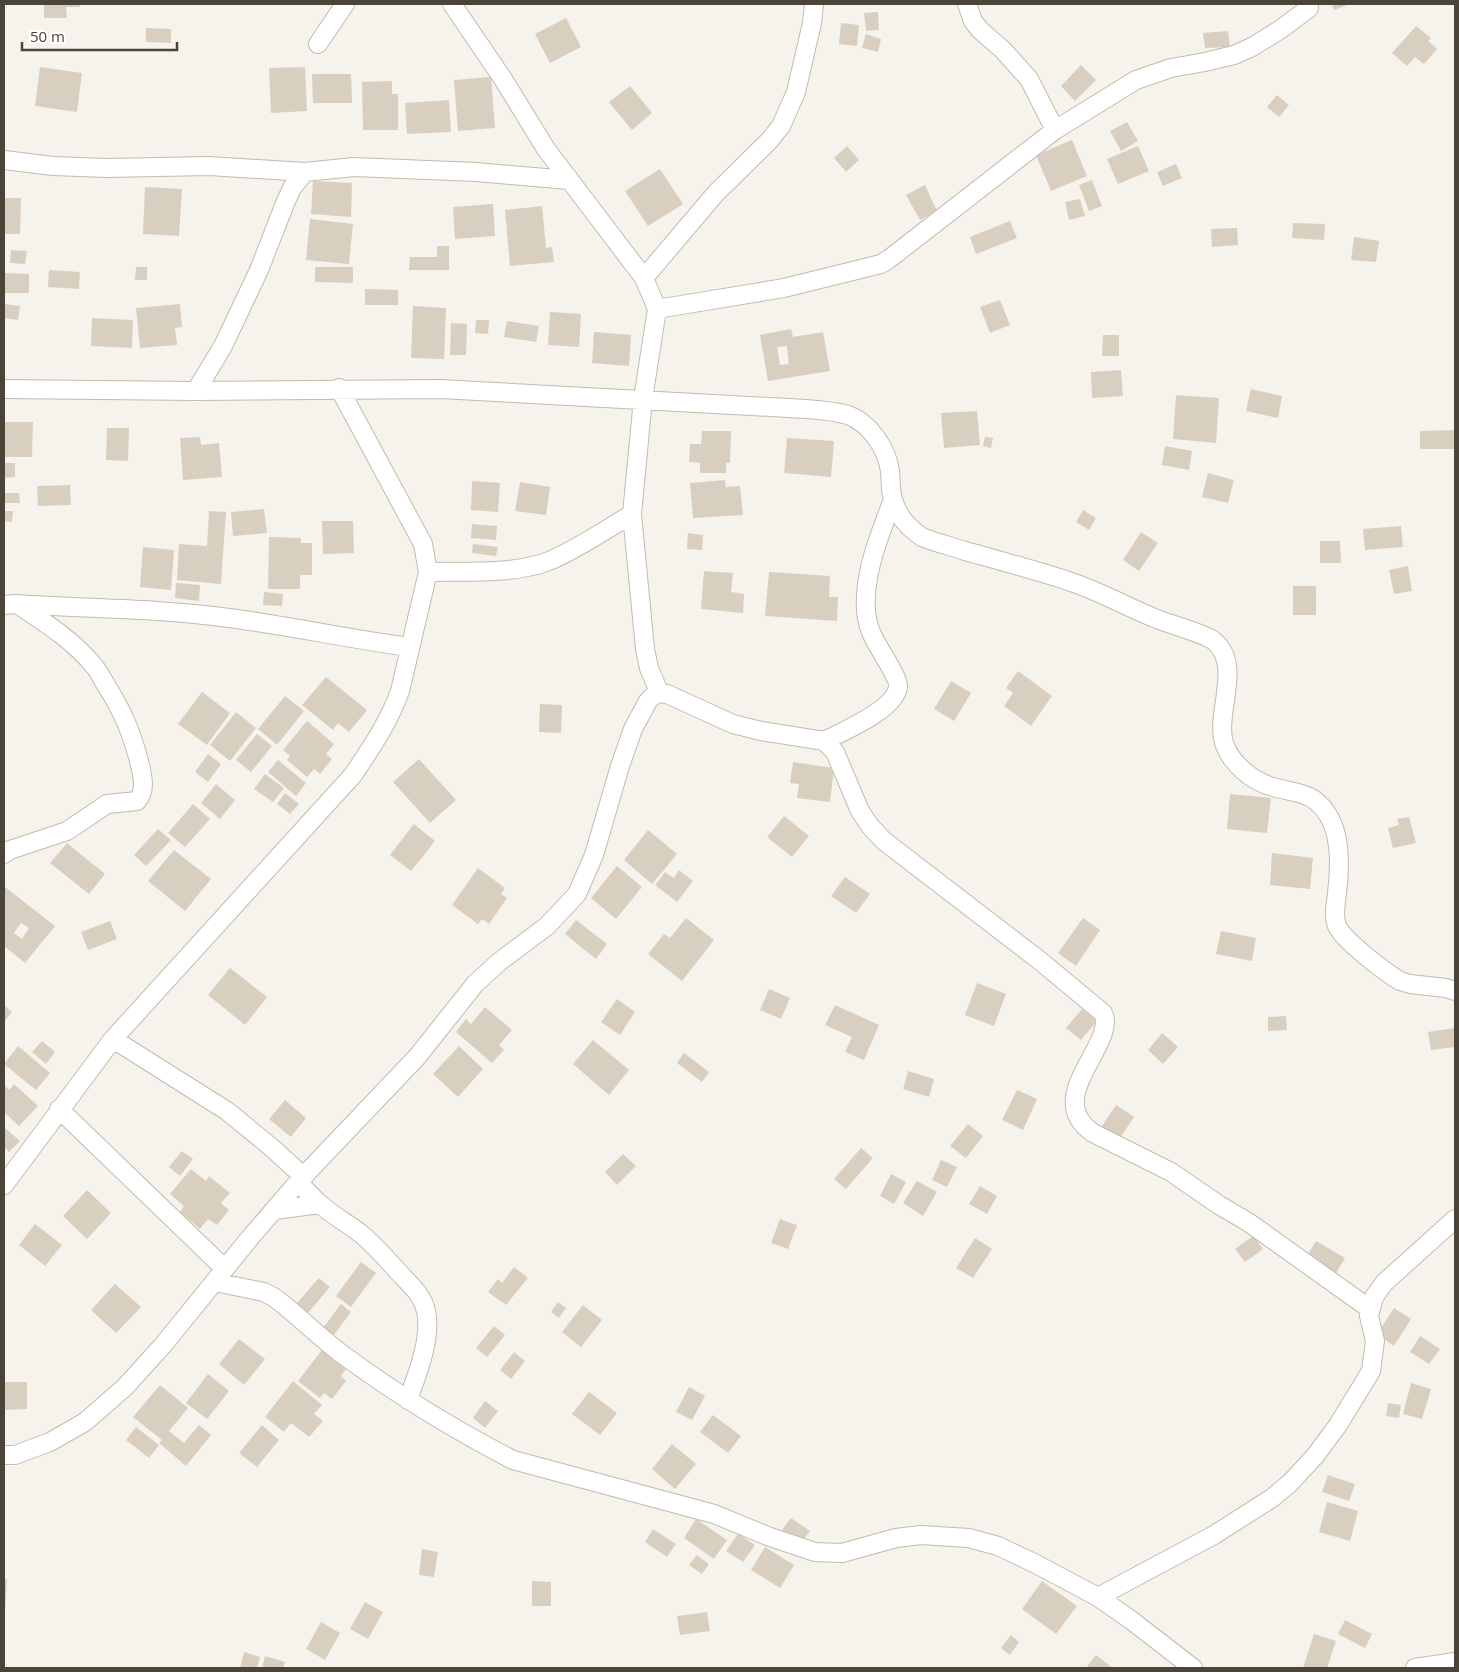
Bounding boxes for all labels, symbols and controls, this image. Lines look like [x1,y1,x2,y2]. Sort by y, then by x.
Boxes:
scale bar [22,20,178,52]
text: 50 m [30,26,65,46]

